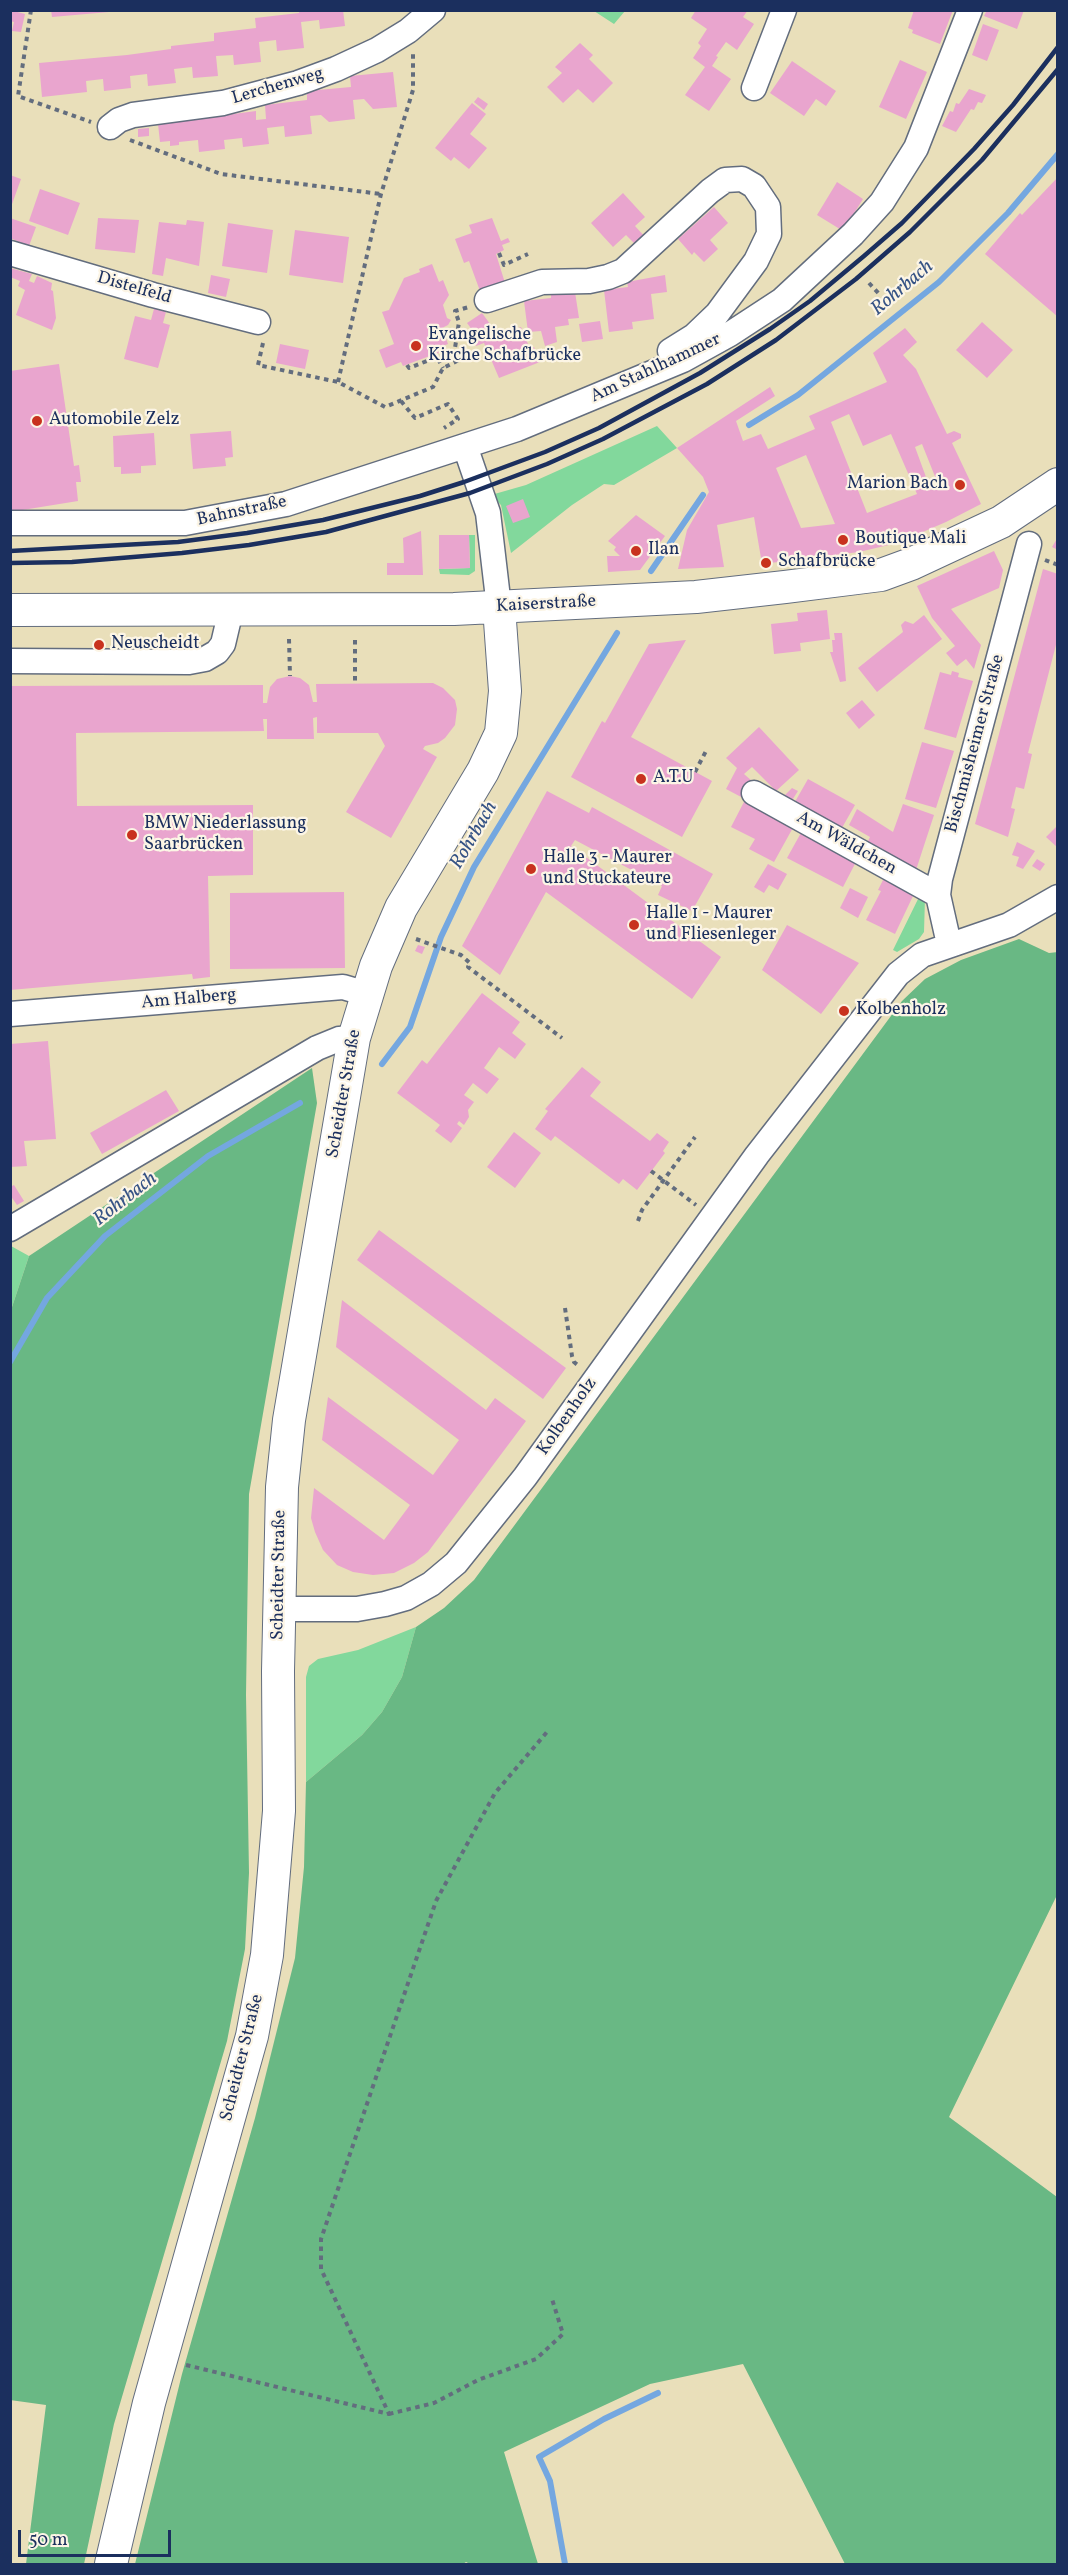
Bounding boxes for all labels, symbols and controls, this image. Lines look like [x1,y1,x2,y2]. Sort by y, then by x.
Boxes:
street label: Lerchenweg [230,64,326,110]
water label: Rohrbach [867,256,939,322]
street label: Distelfeld [94,268,174,310]
place label: Evangelische Kirche Schafbrücke [428,325,581,368]
street label: Am Stahlhammer [587,329,725,409]
marker: Evangelische Kirche Schafbrücke [409,339,423,353]
place label: Automobile Zelz [49,410,180,432]
marker: Automobile Zelz [30,414,44,428]
place label: Marion Bach [847,474,948,496]
marker: Marion Bach [953,478,967,492]
street label: Bahnstraße [195,492,289,532]
place label: Boutique Mali [855,529,966,551]
marker: Boutique Mali [836,533,850,547]
place label: Ilan [648,540,679,562]
marker: Ilan [629,544,643,558]
place label: Schafbrücke [778,552,875,574]
marker: Schafbrücke [759,556,773,570]
street label: Kaiserstraße [495,592,597,618]
place label: Neuscheidt [111,634,199,656]
marker: Neuscheidt [92,638,106,652]
street label: Bischmisheimer Straße [942,652,1010,836]
place label: A.T.U [653,768,693,790]
marker: A.T.U [634,772,648,786]
water label: Rohrbach [446,798,504,874]
street label: Am Wäldchen [792,808,900,880]
place label: BMW Niederlassung Saarbrücken [144,814,306,856]
marker: BMW Niederlassung Saarbrücken [125,828,139,842]
place label: Halle 3 - Maurer und Stuckateure [543,848,672,890]
marker: Halle 3 - Maurer und Stuckateure [524,862,538,876]
place label: Halle 1 - Maurer und Fliesenleger [646,904,776,946]
marker: Halle 1 - Maurer und Fliesenleger [627,918,641,932]
street label: Am Halberg [141,985,237,1015]
place label: Kolbenholz [856,1000,946,1022]
marker: Kolbenholz [837,1004,851,1018]
street label: Scheidter Straße [323,1028,367,1160]
water label: Rohrbach [89,1168,163,1232]
street label: Kolbenholz [533,1374,603,1460]
street label: Scheidter Straße [268,1510,292,1640]
street label: Scheidter Straße [217,1992,269,2124]
scale bar [21,2518,174,2556]
text: 50 m [29,2528,68,2553]

